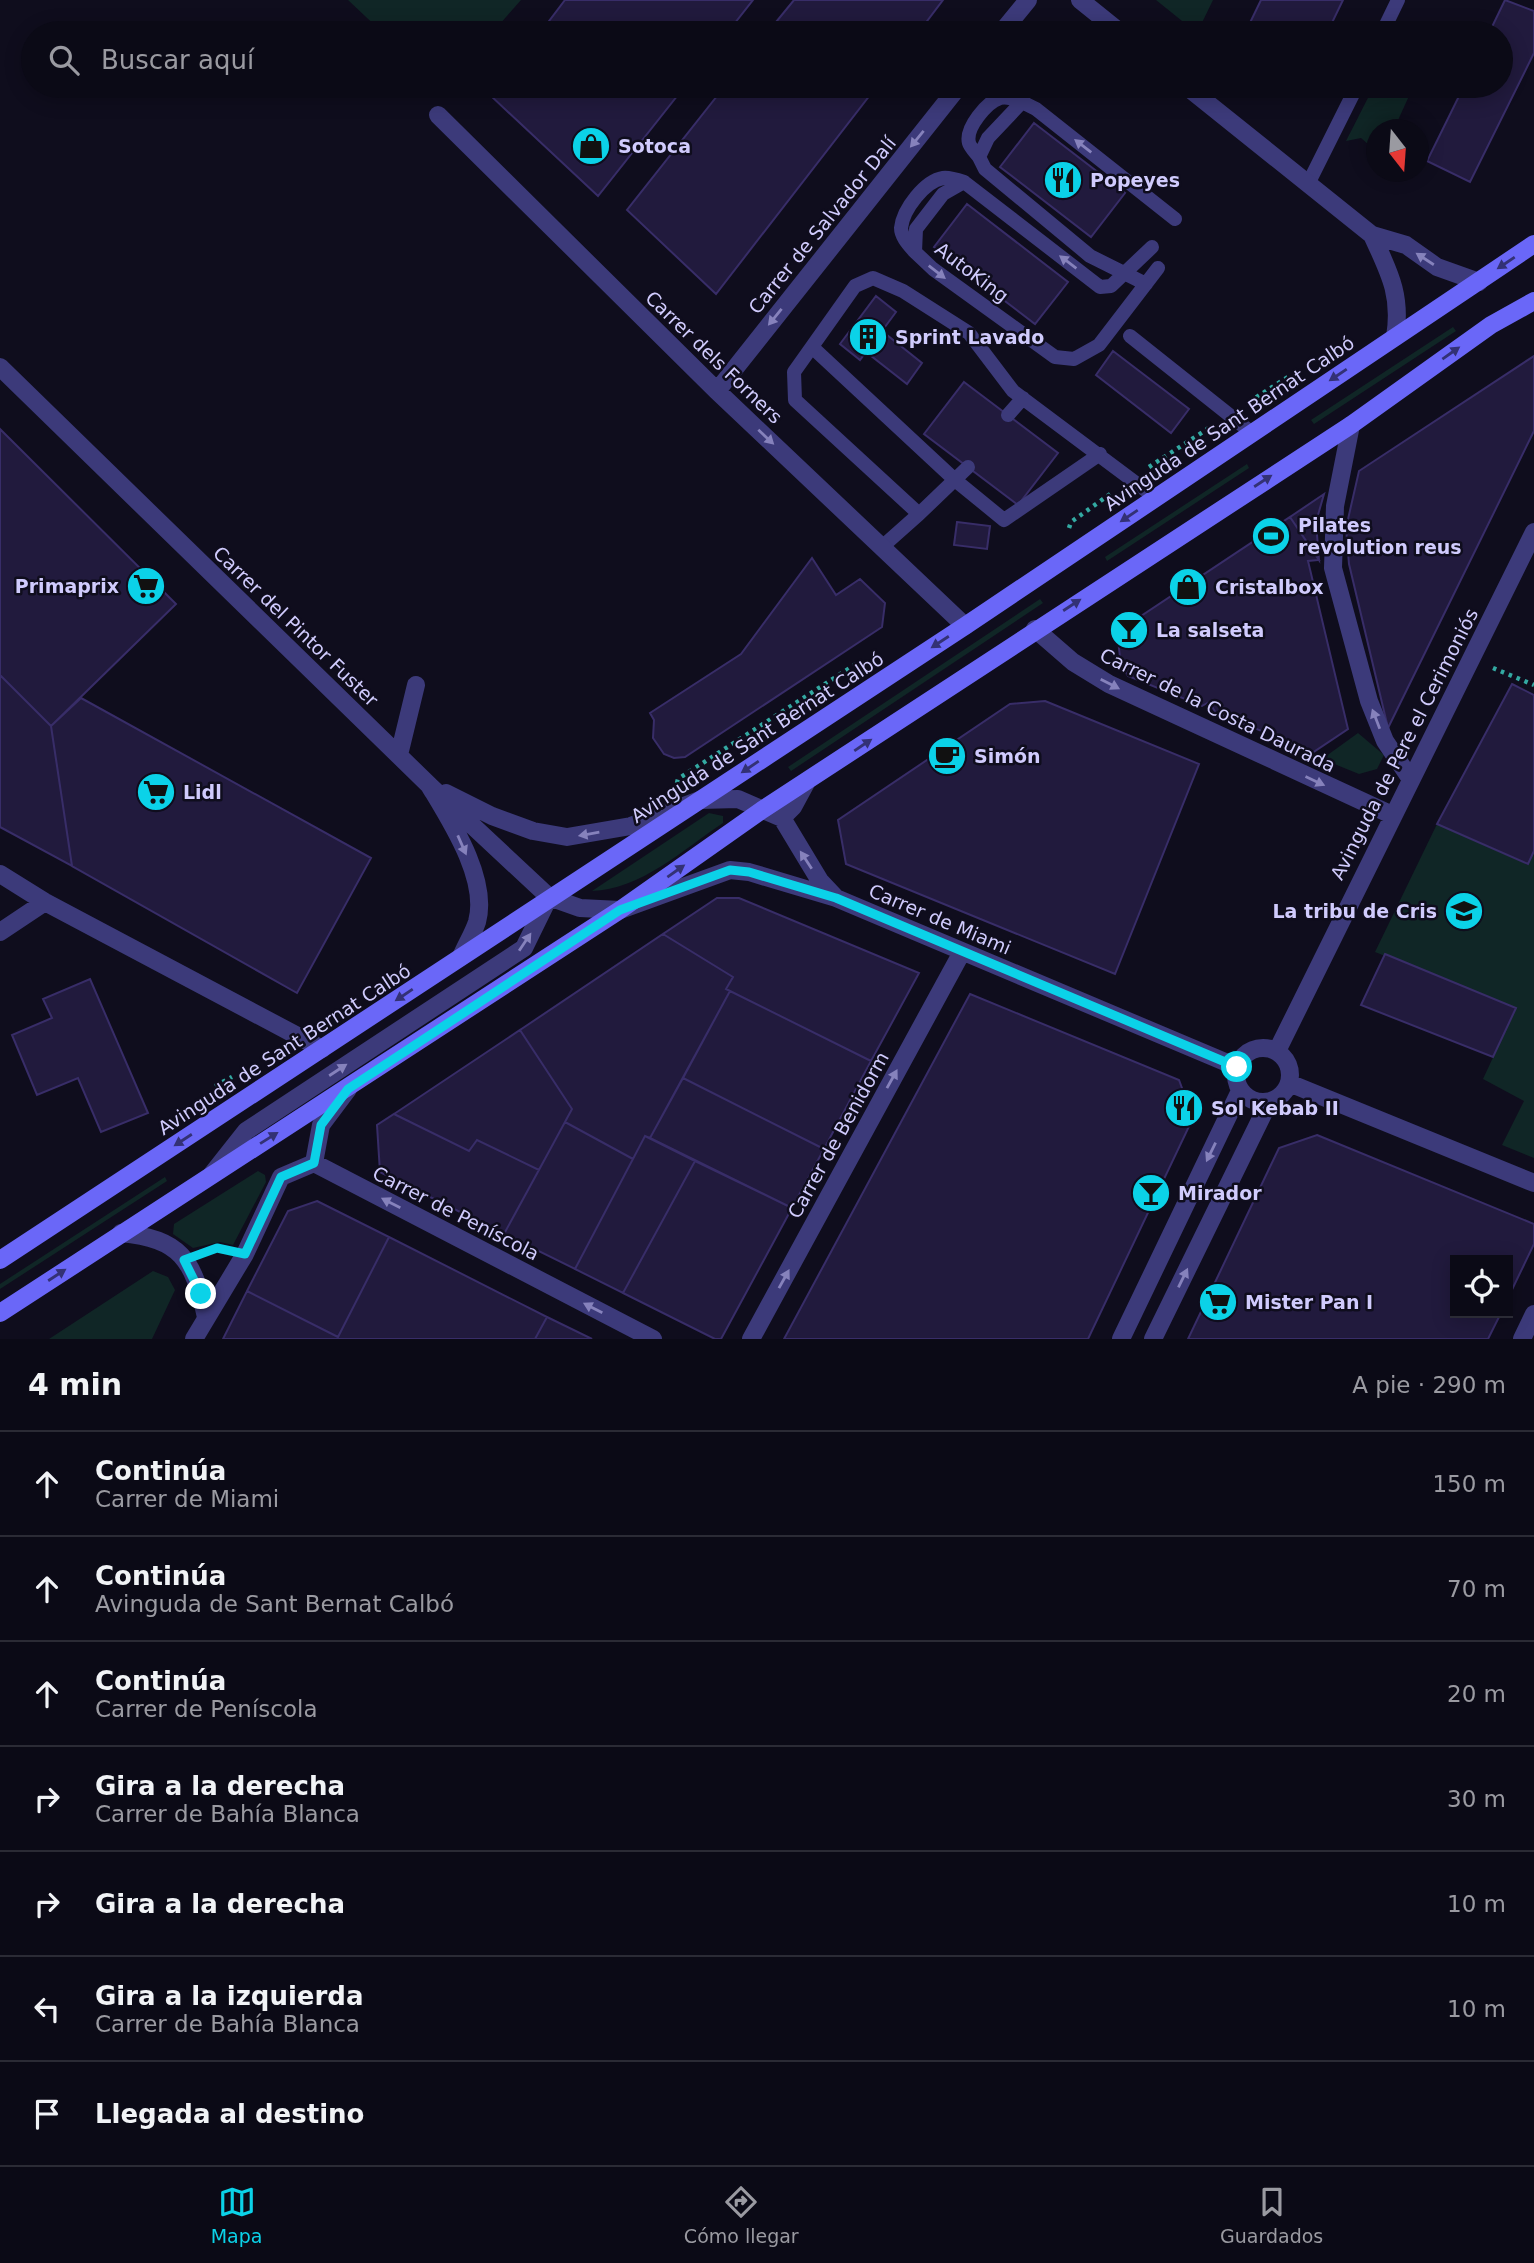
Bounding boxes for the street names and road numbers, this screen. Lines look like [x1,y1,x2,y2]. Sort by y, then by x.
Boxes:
street label: Carrer de Salvador Dalí [744,132,901,318]
street label: AutoKing [931,237,1013,307]
street label: Carrer dels Forners [641,286,787,428]
street label: Avinguda de Sant Bernat Calbó [1100,331,1358,515]
street label: Carrer del Pintor Fuster [209,542,383,711]
street label: Avinguda de Pere el Cerimoniós [1326,605,1482,883]
street label: Carrer de la Costa Daurada [1097,643,1339,777]
street label: Avinguda de Sant Bernat Calbó [627,647,887,827]
street label: Carrer de Miami [866,879,1014,959]
street label: Avinguda de Sant Bernat Calbó [154,959,414,1139]
street label: Carrer de Benidorm [783,1048,893,1222]
street label: Carrer de Peníscola [369,1161,543,1265]

